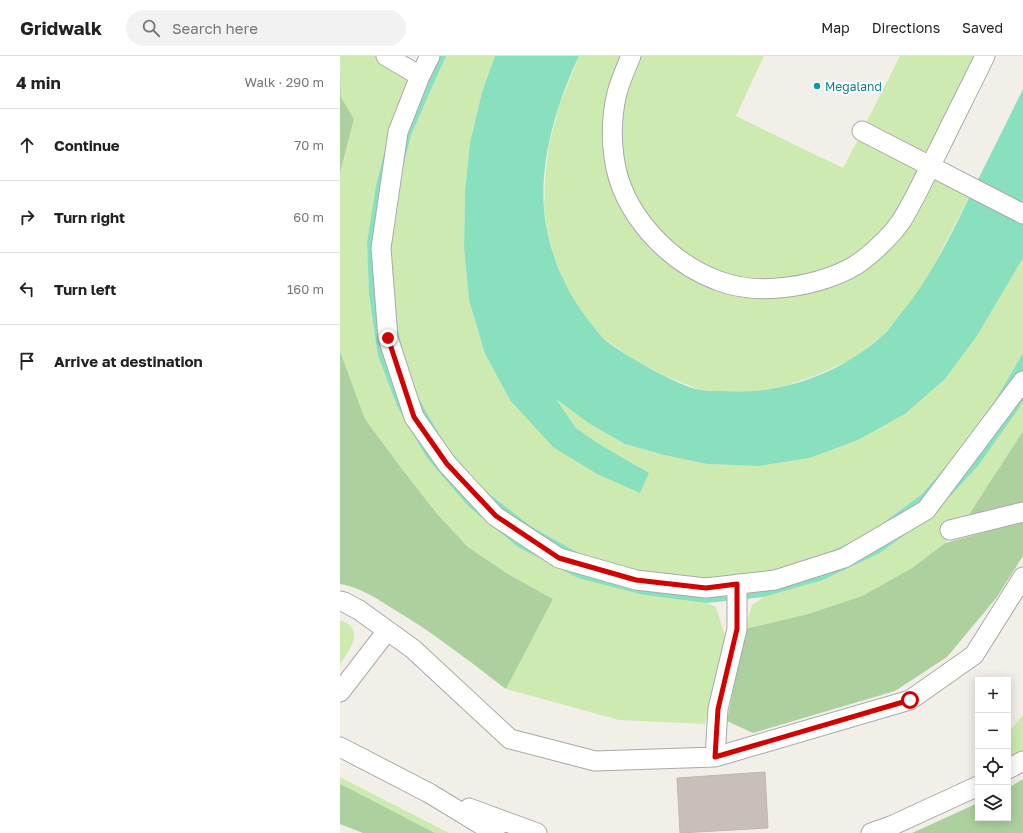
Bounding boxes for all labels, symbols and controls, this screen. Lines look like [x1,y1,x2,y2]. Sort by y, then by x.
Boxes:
search box [126,10,406,46]
text: Gridwalk [20,16,102,39]
icon: search [140,17,162,39]
text: Search here [172,19,258,37]
text: Map [821,19,850,36]
text: Directions [872,19,940,36]
text: Saved [962,19,1003,36]
text: 4 min [16,72,61,93]
text: Walk · 290 m [245,74,324,90]
place label: Megaland [825,79,882,94]
marker: Megaland [812,81,822,91]
icon: ahead [16,134,38,156]
text: Continue [54,136,120,154]
text: 70 m [294,137,324,153]
icon: right [16,206,38,228]
text: Turn right [54,208,125,226]
text: 60 m [293,209,324,225]
icon: left [16,278,38,300]
text: Turn left [54,280,116,298]
text: 160 m [287,281,324,297]
route end [379,329,397,347]
icon: arrive [16,350,38,372]
text: Arrive at destination [54,352,203,370]
map controls [975,677,1011,821]
button: + [975,677,1011,713]
route start [901,691,919,709]
button: − [975,713,1011,749]
button: locate [975,749,1011,785]
button: layers [975,785,1011,821]

